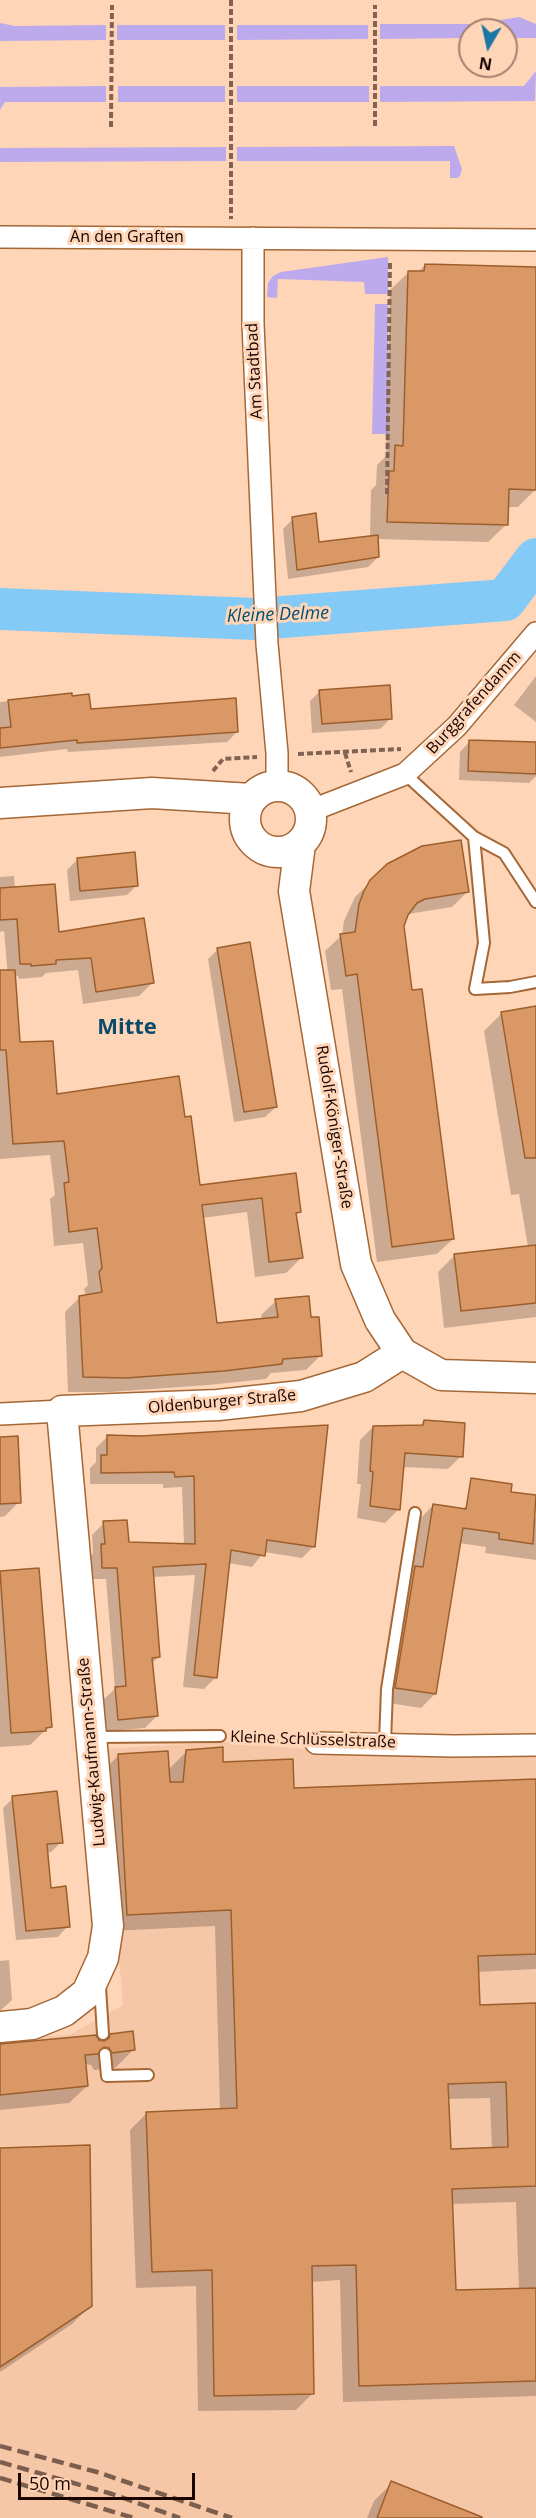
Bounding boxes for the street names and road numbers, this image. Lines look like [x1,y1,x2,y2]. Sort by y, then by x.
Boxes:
street label: An den Graften [70,227,184,247]
street label: Am Stadtbad [243,322,267,420]
street label: Burggrafendamm [423,648,525,758]
street label: Rudolf-Königer-Straße [312,1044,356,1210]
street label: Oldenburger Straße [147,1386,297,1418]
street label: Ludwig-Kaufmann-Straße [74,1657,110,1847]
street label: Kleine Schlüsselstraße [230,1728,396,1752]

